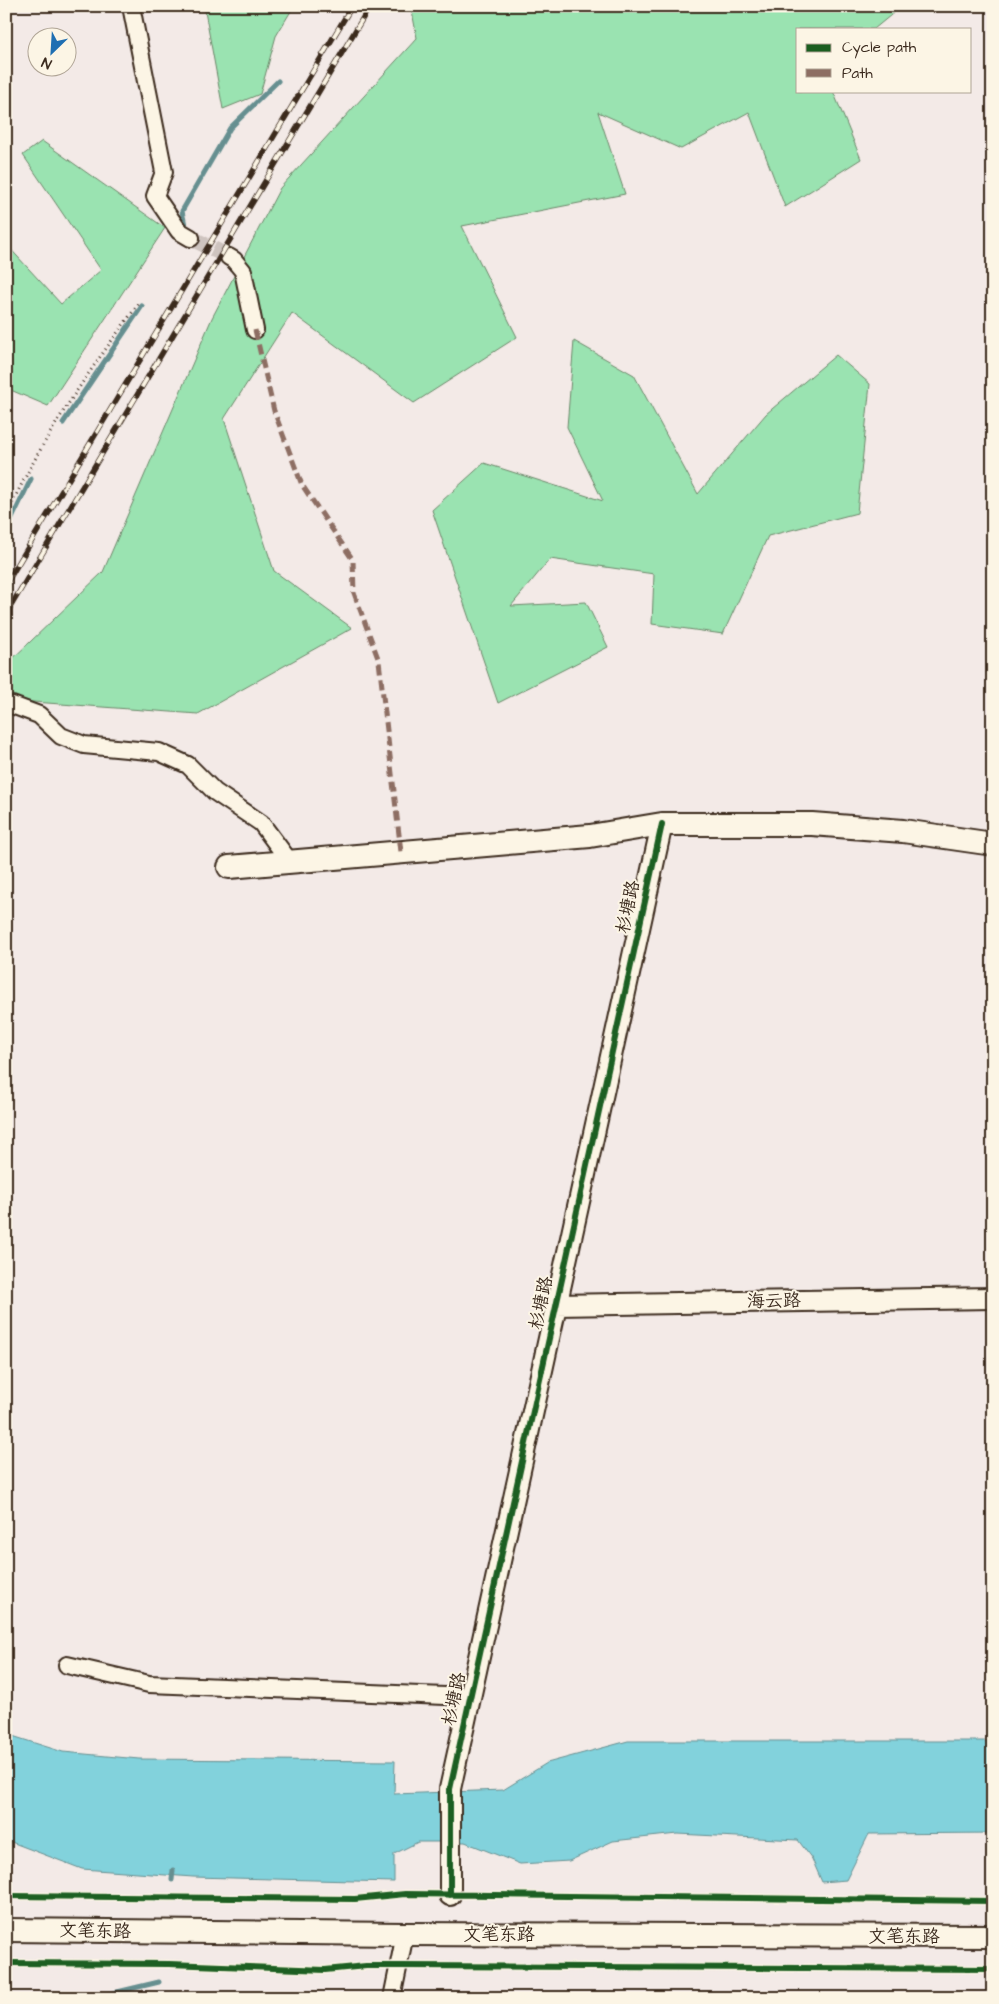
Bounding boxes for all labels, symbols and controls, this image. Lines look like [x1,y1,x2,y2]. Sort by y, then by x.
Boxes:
north arrow [28,28,78,78]
legend [796,28,972,92]
text: Cycle path [842,37,917,59]
text: N [39,52,55,74]
text: Path [842,63,873,84]
street label: 杉塘路 [610,878,646,936]
street label: 杉塘路 [523,1274,559,1332]
street label: 海云路 [747,1288,801,1314]
street label: 杉塘路 [436,1670,472,1728]
street label: 文笔东路 [59,1918,131,1944]
street label: 文笔东路 [463,1922,535,1947]
street label: 文笔东路 [868,1924,940,1949]

